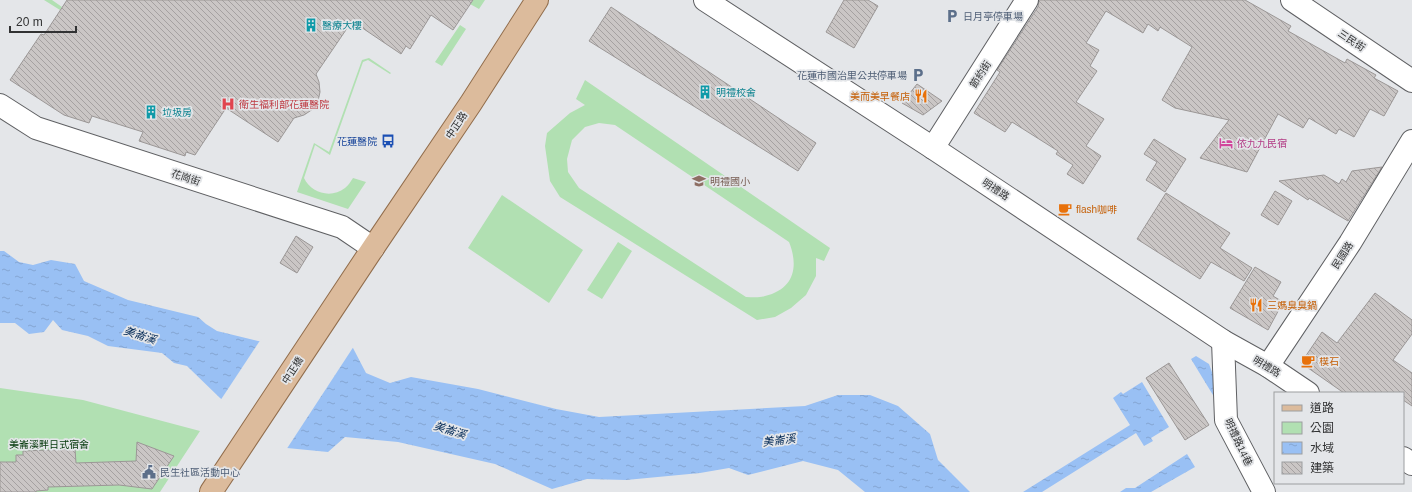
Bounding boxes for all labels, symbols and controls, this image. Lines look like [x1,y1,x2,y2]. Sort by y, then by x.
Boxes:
scale bar [10,8,76,34]
parking icon: 日月亭停車場 [944,8,960,24]
place label: 日月亭停車場 [963,11,1023,22]
text: 20 m [16,15,43,29]
building icon: 醫療大樓 [303,17,319,33]
place label: 醫療大樓 [322,20,362,31]
street label: 三民街 [1336,27,1367,53]
street label: 節約街 [968,59,993,90]
parking icon: 花蓮市國治里公共停車場 [910,67,926,83]
place label: 花蓮市國治里公共停車場 [797,70,907,81]
building icon: 明禮校舍 [697,84,713,100]
place label: 明禮校舍 [716,87,756,98]
restaurant icon: 美而美早餐店 [913,88,929,104]
place label: 美而美早餐店 [850,91,910,102]
hospital icon: 衛生福利部花蓮醫院 [220,96,236,112]
place label: 衛生福利部花蓮醫院 [239,99,329,110]
building icon: 垃圾房 [143,104,159,120]
place label: 垃圾房 [162,107,192,118]
street label: 中正路 [443,110,469,141]
bus stop icon: 花蓮醫院 [380,133,396,149]
hotel icon: 依九九民宿 [1218,135,1234,151]
place label: 花蓮醫院 [337,136,377,147]
place label: 依九九民宿 [1237,138,1287,149]
street label: 花崗街 [170,168,202,187]
school or university icon: 明禮國小 [691,173,707,189]
place label: 明禮國小 [710,176,750,187]
street label: 明禮路 [980,176,1011,202]
cafe icon: flash咖啡 [1057,201,1073,217]
place label: flash咖啡 [1076,204,1117,215]
street label: 民國路 [1330,240,1355,271]
restaurant icon: 三媽臭臭鍋 [1248,297,1264,313]
place label: 三媽臭臭鍋 [1267,300,1317,311]
water label: 美崙溪 [122,324,159,346]
cafe icon: 樸石 [1300,353,1316,369]
street label: 明禮路 [1251,354,1282,379]
street label: 中正橋 [280,355,305,386]
place label: 樸石 [1319,356,1339,367]
legend [1274,392,1404,484]
text: 道路 [1310,401,1334,415]
street label: 明禮路14巷 [1223,417,1254,468]
water label: 美崙溪 [432,419,469,441]
text: 公園 [1310,421,1334,435]
water label: 美崙溪 [762,432,798,448]
park label: 美崙溪畔日式宿舍 [9,439,89,450]
text: 水域 [1310,441,1334,455]
text: 建築 [1310,461,1334,475]
public building icon: 民生社區活動中心 [141,464,157,480]
place label: 民生社區活動中心 [160,467,240,478]

